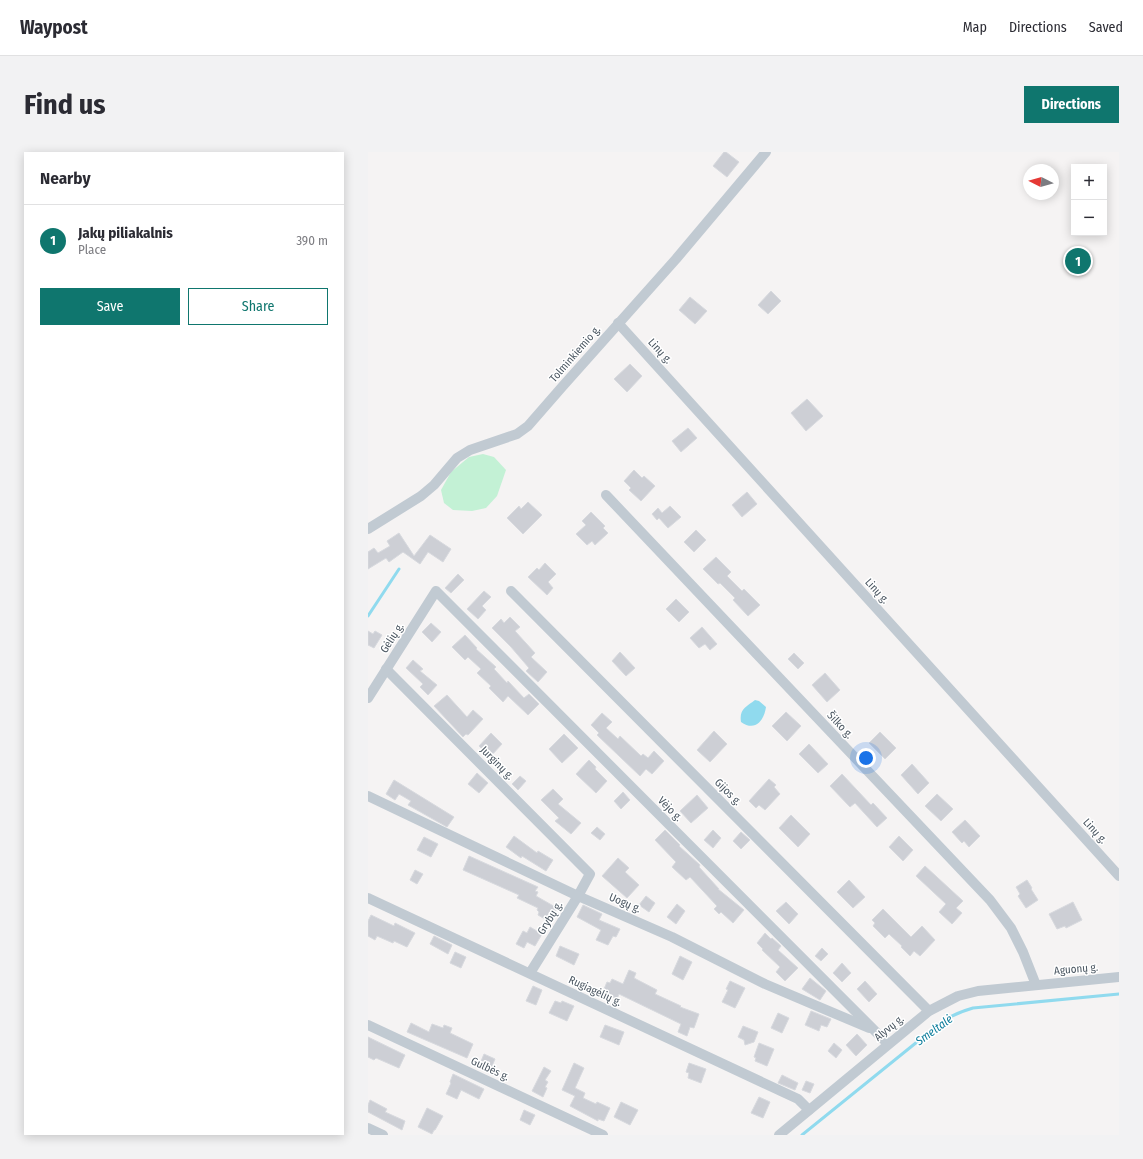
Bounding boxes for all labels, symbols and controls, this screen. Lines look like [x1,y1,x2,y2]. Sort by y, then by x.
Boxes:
text: Waypost [20,16,88,39]
text: Map [963,19,987,36]
text: Directions [1009,19,1067,36]
text: Saved [1089,19,1123,36]
button: Directions [1024,86,1119,123]
text: Find us [24,88,106,121]
north arrow [1023,164,1059,200]
map controls [1071,164,1107,236]
button: + [1071,164,1107,200]
text: Nearby [40,168,91,189]
button: − [1071,200,1107,236]
text: Jakų piliakalnis [78,224,173,242]
text: 1 [50,233,56,248]
text: 390 m [296,233,328,248]
text: Place [78,242,106,257]
pin: 1 [1065,246,1091,276]
button: Save [40,288,180,325]
button: Share [188,288,328,325]
street label: Tolminkiemio g. [547,323,603,385]
street label: Linų g. [645,336,675,366]
street label: Linų g. [862,576,892,606]
street label: Gėlių g. [377,621,407,655]
street label: Šilko g. [824,708,856,741]
street label: Jurginų g. [478,744,516,782]
your location [856,748,876,768]
street label: Gijos g. [712,776,744,808]
street label: Vėjo g. [655,794,685,824]
street label: Linų g. [1080,816,1110,846]
street label: Uogų g. [607,891,643,915]
street label: Grybų g. [535,899,565,937]
street label: Aguonų g. [1054,961,1098,977]
street label: Rugiagėlių g. [566,973,624,1009]
street label: Alyvų g. [872,1012,906,1044]
water label: Smeltalė [912,1012,956,1049]
street label: Gulbės g. [469,1054,511,1084]

